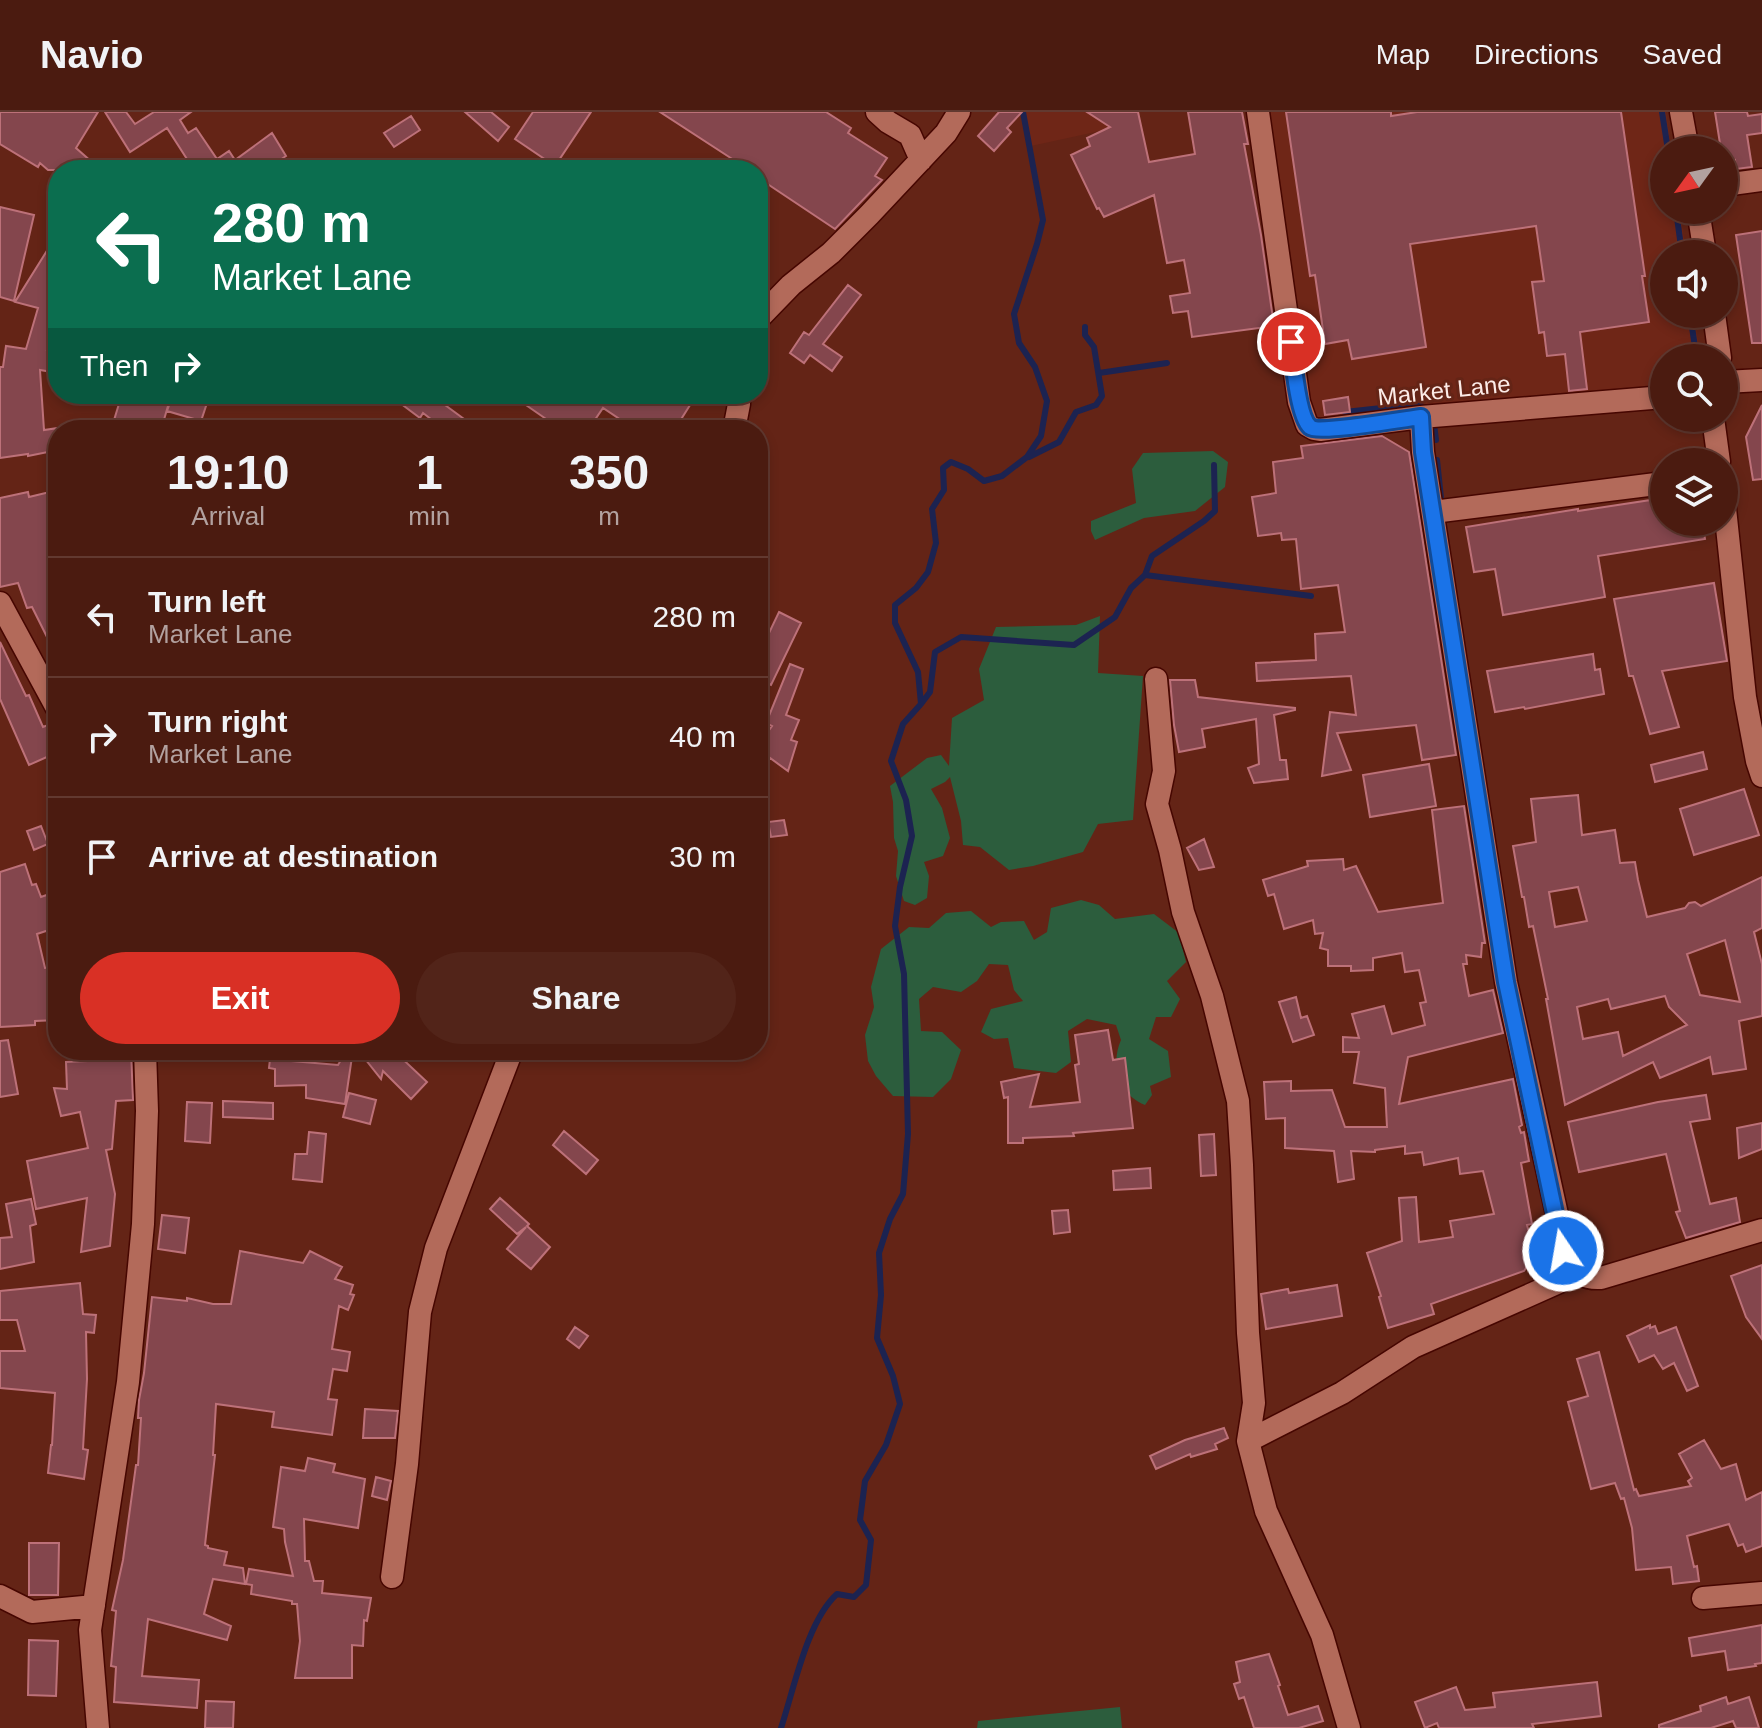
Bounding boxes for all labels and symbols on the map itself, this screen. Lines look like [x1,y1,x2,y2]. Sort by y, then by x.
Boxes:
north arrow [1650,136,1738,224]
pin [1257,308,1325,376]
street label: Market Lane [1376,370,1512,410]
position arrow [1521,1209,1605,1293]

